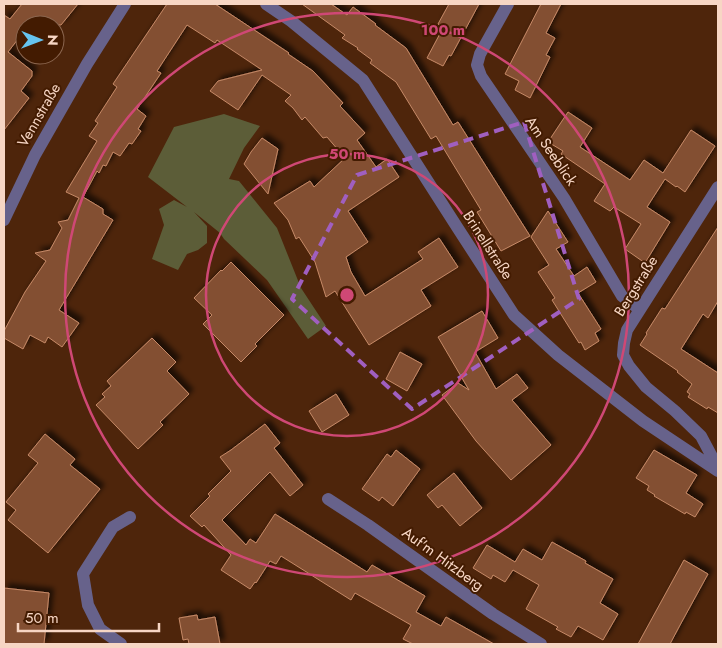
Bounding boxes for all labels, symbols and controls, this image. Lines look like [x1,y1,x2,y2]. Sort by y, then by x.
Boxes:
north arrow [15,15,65,65]
text: 100 m [421,19,465,41]
text: N [43,34,63,46]
street label: Vennstraße [12,79,66,151]
street label: Am Seeblick [520,112,583,190]
text: 50 m [329,143,365,165]
street label: Brinellstraße [457,206,519,284]
street label: Bergstraße [609,251,663,321]
centre of rings [338,286,356,304]
street label: Auf'm Hitzberg [398,522,488,596]
scale bar [18,600,159,632]
text: 50 m [25,607,59,629]

